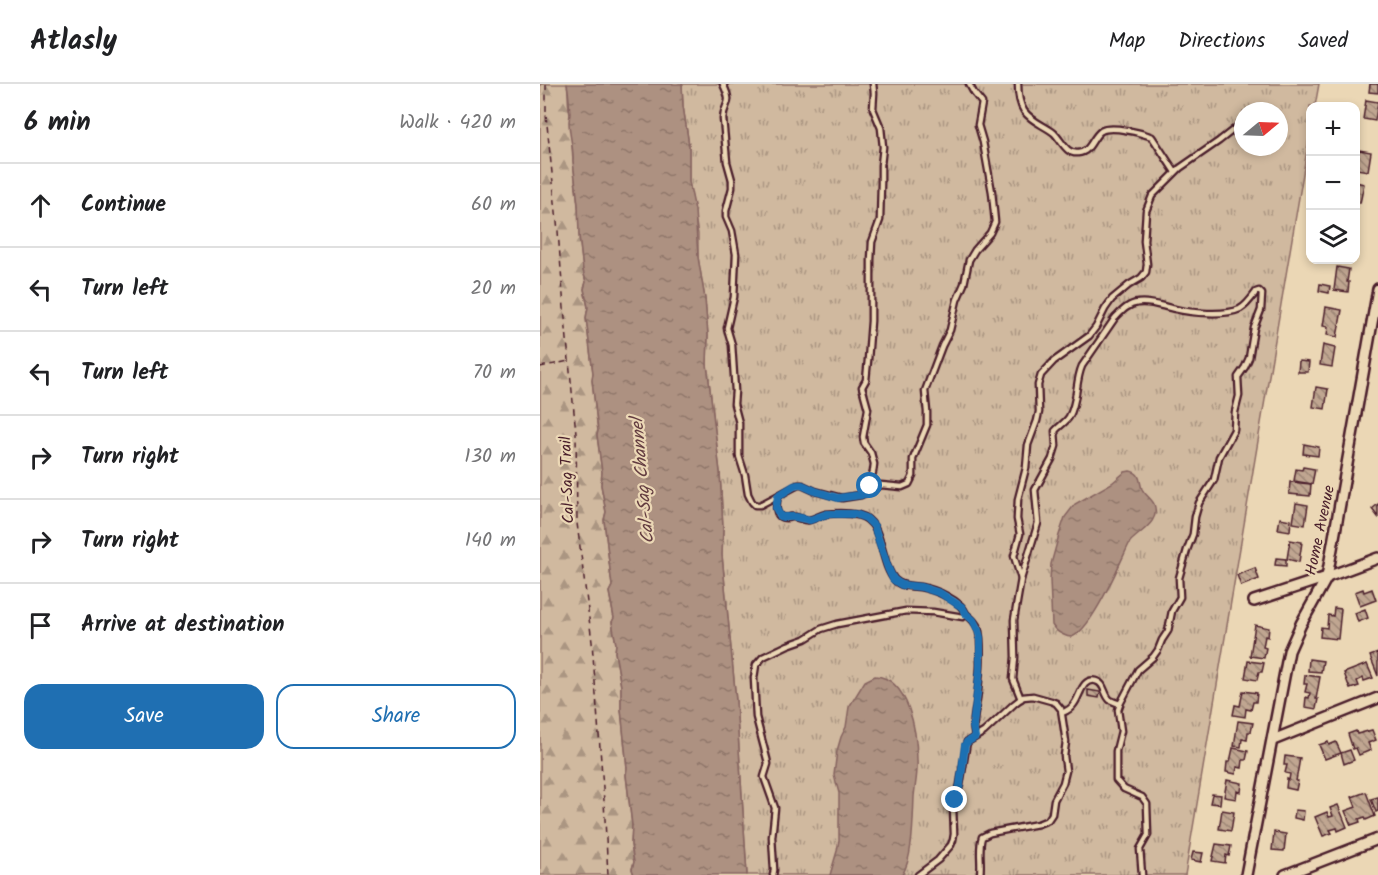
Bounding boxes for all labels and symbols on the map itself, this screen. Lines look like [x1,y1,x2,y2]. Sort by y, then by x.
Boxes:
north arrow [1234,102,1288,156]
water label: Cal-Sag Channel [623,413,663,545]
street label: Cal-Sag Trail [553,436,582,524]
route start [856,472,882,498]
street label: Home Avenue [1299,483,1342,578]
route end [941,786,967,812]

